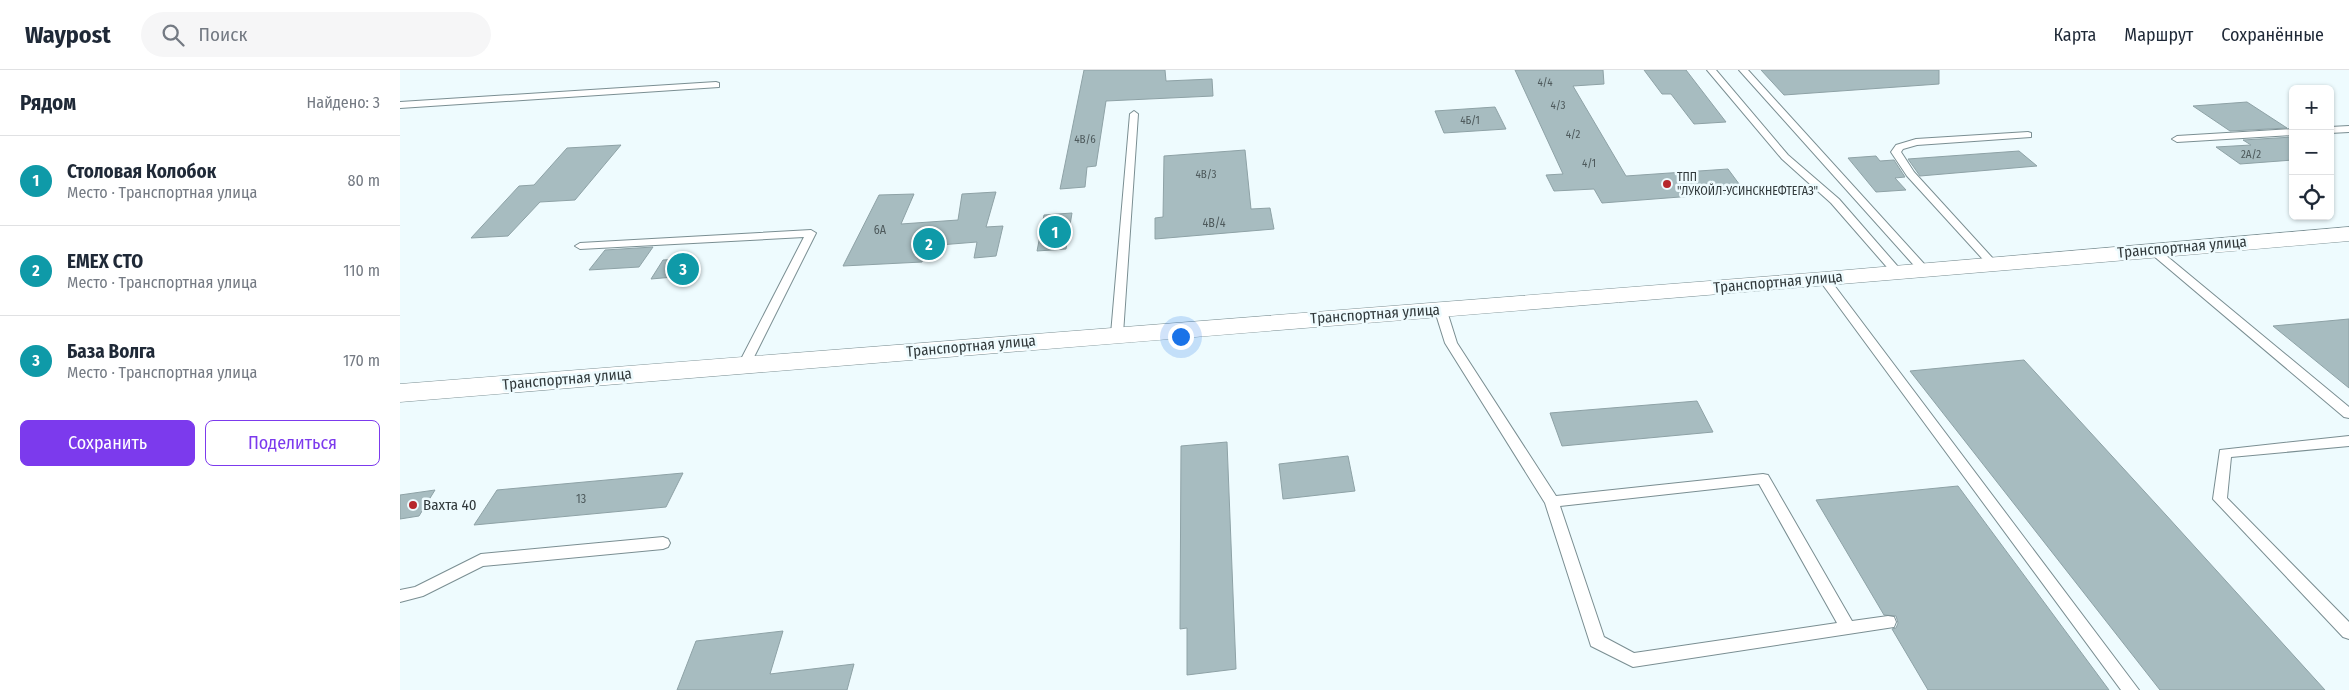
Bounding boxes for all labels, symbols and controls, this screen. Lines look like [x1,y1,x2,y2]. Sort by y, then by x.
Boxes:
search box [141,12,491,57]
text: Waypost [25,21,111,49]
icon: search [159,21,187,49]
text: Поиск [199,23,247,46]
text: Карта [2053,24,2096,46]
text: Маршрут [2124,24,2193,46]
text: Сохранённые [2221,24,2324,46]
house number: 4/4 [1537,76,1553,89]
map controls [2289,85,2334,220]
button: + [2289,85,2334,130]
text: Рядом [20,90,76,116]
text: Найдено: 3 [307,93,380,112]
house number: 4/3 [1551,99,1565,112]
house number: 4Б/1 [1460,114,1480,127]
house number: 4/2 [1566,128,1580,141]
button: − [2289,130,2334,175]
house number: 4В/6 [1074,133,1096,146]
house number: 2А/2 [2241,148,2261,161]
house number: 4/1 [1582,157,1596,170]
text: Столовая Колобок [67,160,216,183]
house number: 4В/3 [1195,168,1217,181]
place label: ТПП "ЛУКОЙЛ-УСИНСКНЕФТЕГАЗ" [1677,170,1818,198]
text: 1 [33,171,39,190]
text: 80 m [348,171,380,190]
button: locate [2289,175,2334,220]
marker: ТПП "ЛУКОЙЛ-УСИНСКНЕФТЕГАЗ" [1661,178,1673,190]
text: Место · Транспортная улица [67,183,257,202]
pin: 1 [1039,213,1071,251]
house number: 4В/4 [1202,216,1226,230]
house number: 6А [874,223,887,237]
pin: 2 [913,225,945,263]
street label: Транспортная улица [2116,232,2248,262]
text: EMEX СТО [67,250,143,273]
pin: 3 [667,250,699,288]
text: 2 [32,261,40,280]
text: 110 m [343,261,380,280]
street label: Транспортная улица [1712,267,1844,297]
text: Место · Транспортная улица [67,273,257,292]
street label: Транспортная улица [1310,300,1440,328]
your location [1168,324,1194,350]
street label: Транспортная улица [905,331,1037,361]
text: База Волга [67,340,155,363]
text: 3 [32,351,40,370]
text: 170 m [343,351,380,370]
text: Место · Транспортная улица [67,363,257,382]
street label: Транспортная улица [501,364,633,394]
button: Сохранить [20,420,195,466]
button: Поделиться [205,420,380,466]
house number: 13 [576,492,586,506]
place label: Вахта 40 [423,496,477,514]
marker: Вахта 40 [407,499,419,511]

